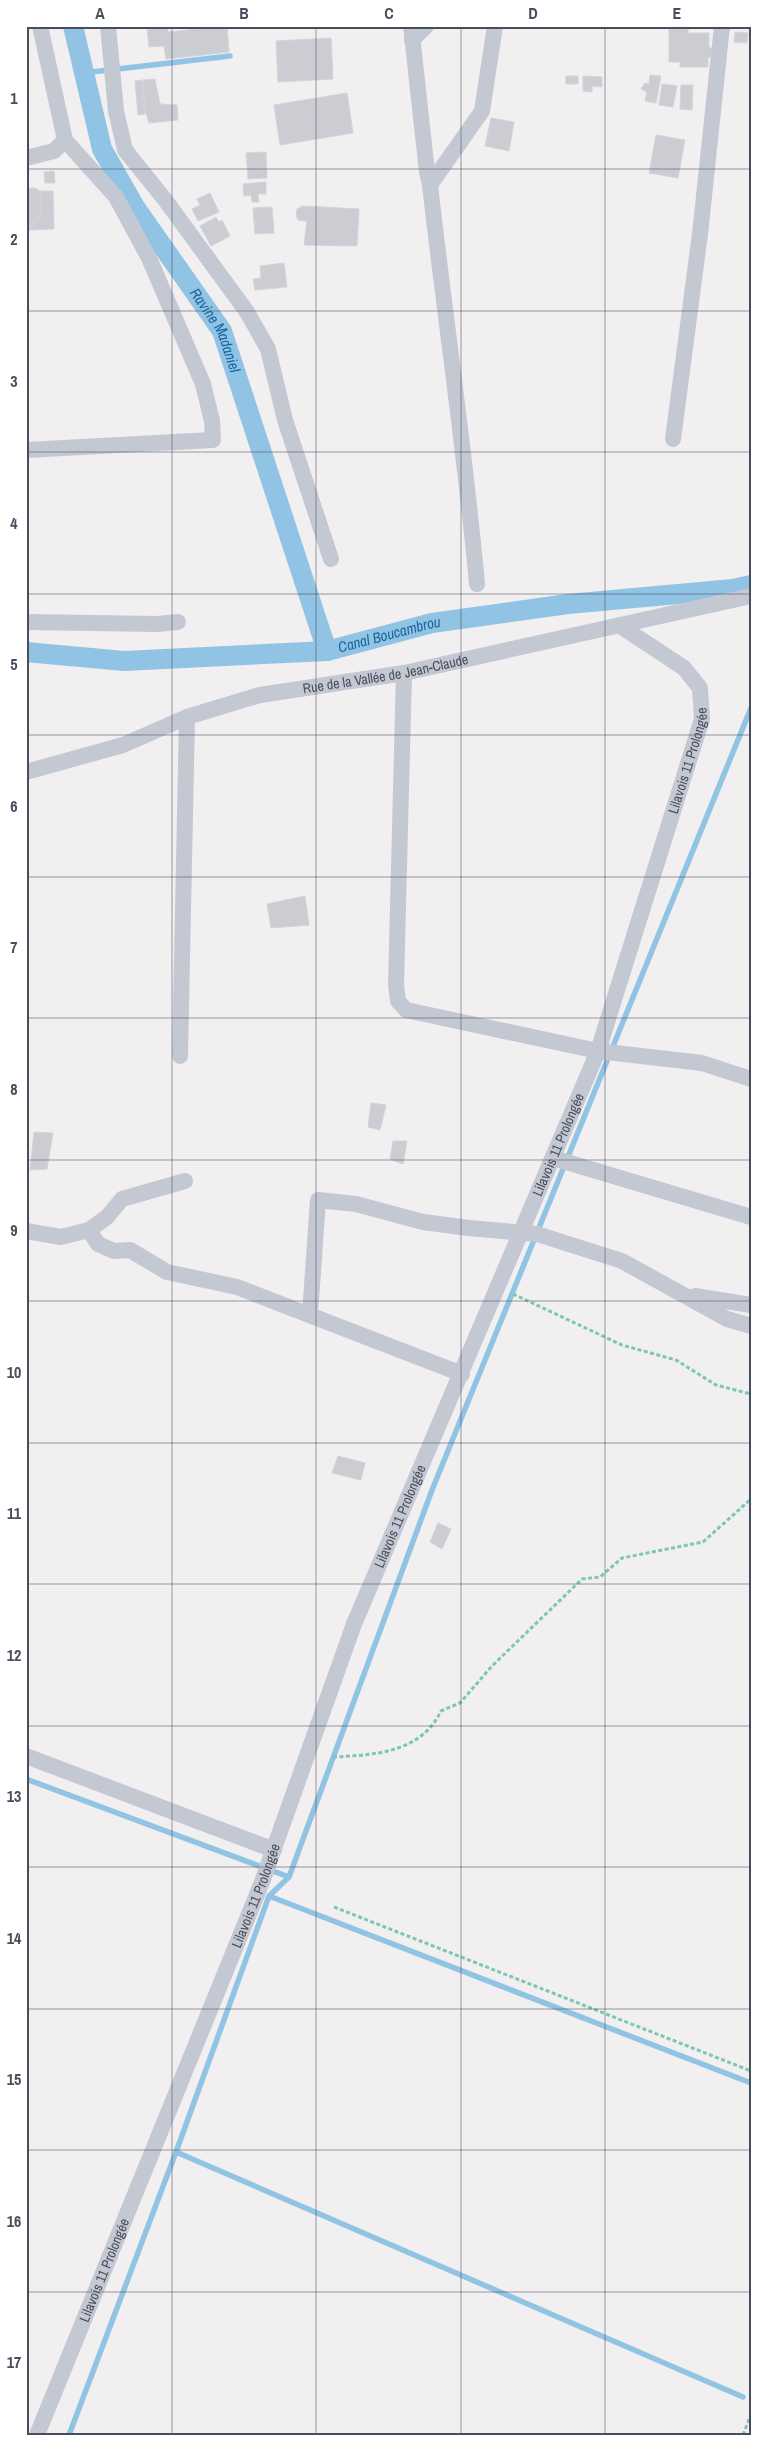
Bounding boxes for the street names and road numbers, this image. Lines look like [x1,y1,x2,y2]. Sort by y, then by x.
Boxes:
street label: Rue de la Vallée de Jean-Claude [301,650,470,697]
street label: Lilavois 11 Prolongée [664,707,711,816]
street label: Lilavois 11 Prolongée [528,1090,588,1199]
street label: Lilavois 11 Prolongée [370,1462,430,1571]
street label: Lilavois 11 Prolongée [227,1841,284,1950]
street label: Lilavois 11 Prolongée [75,2216,133,2325]

